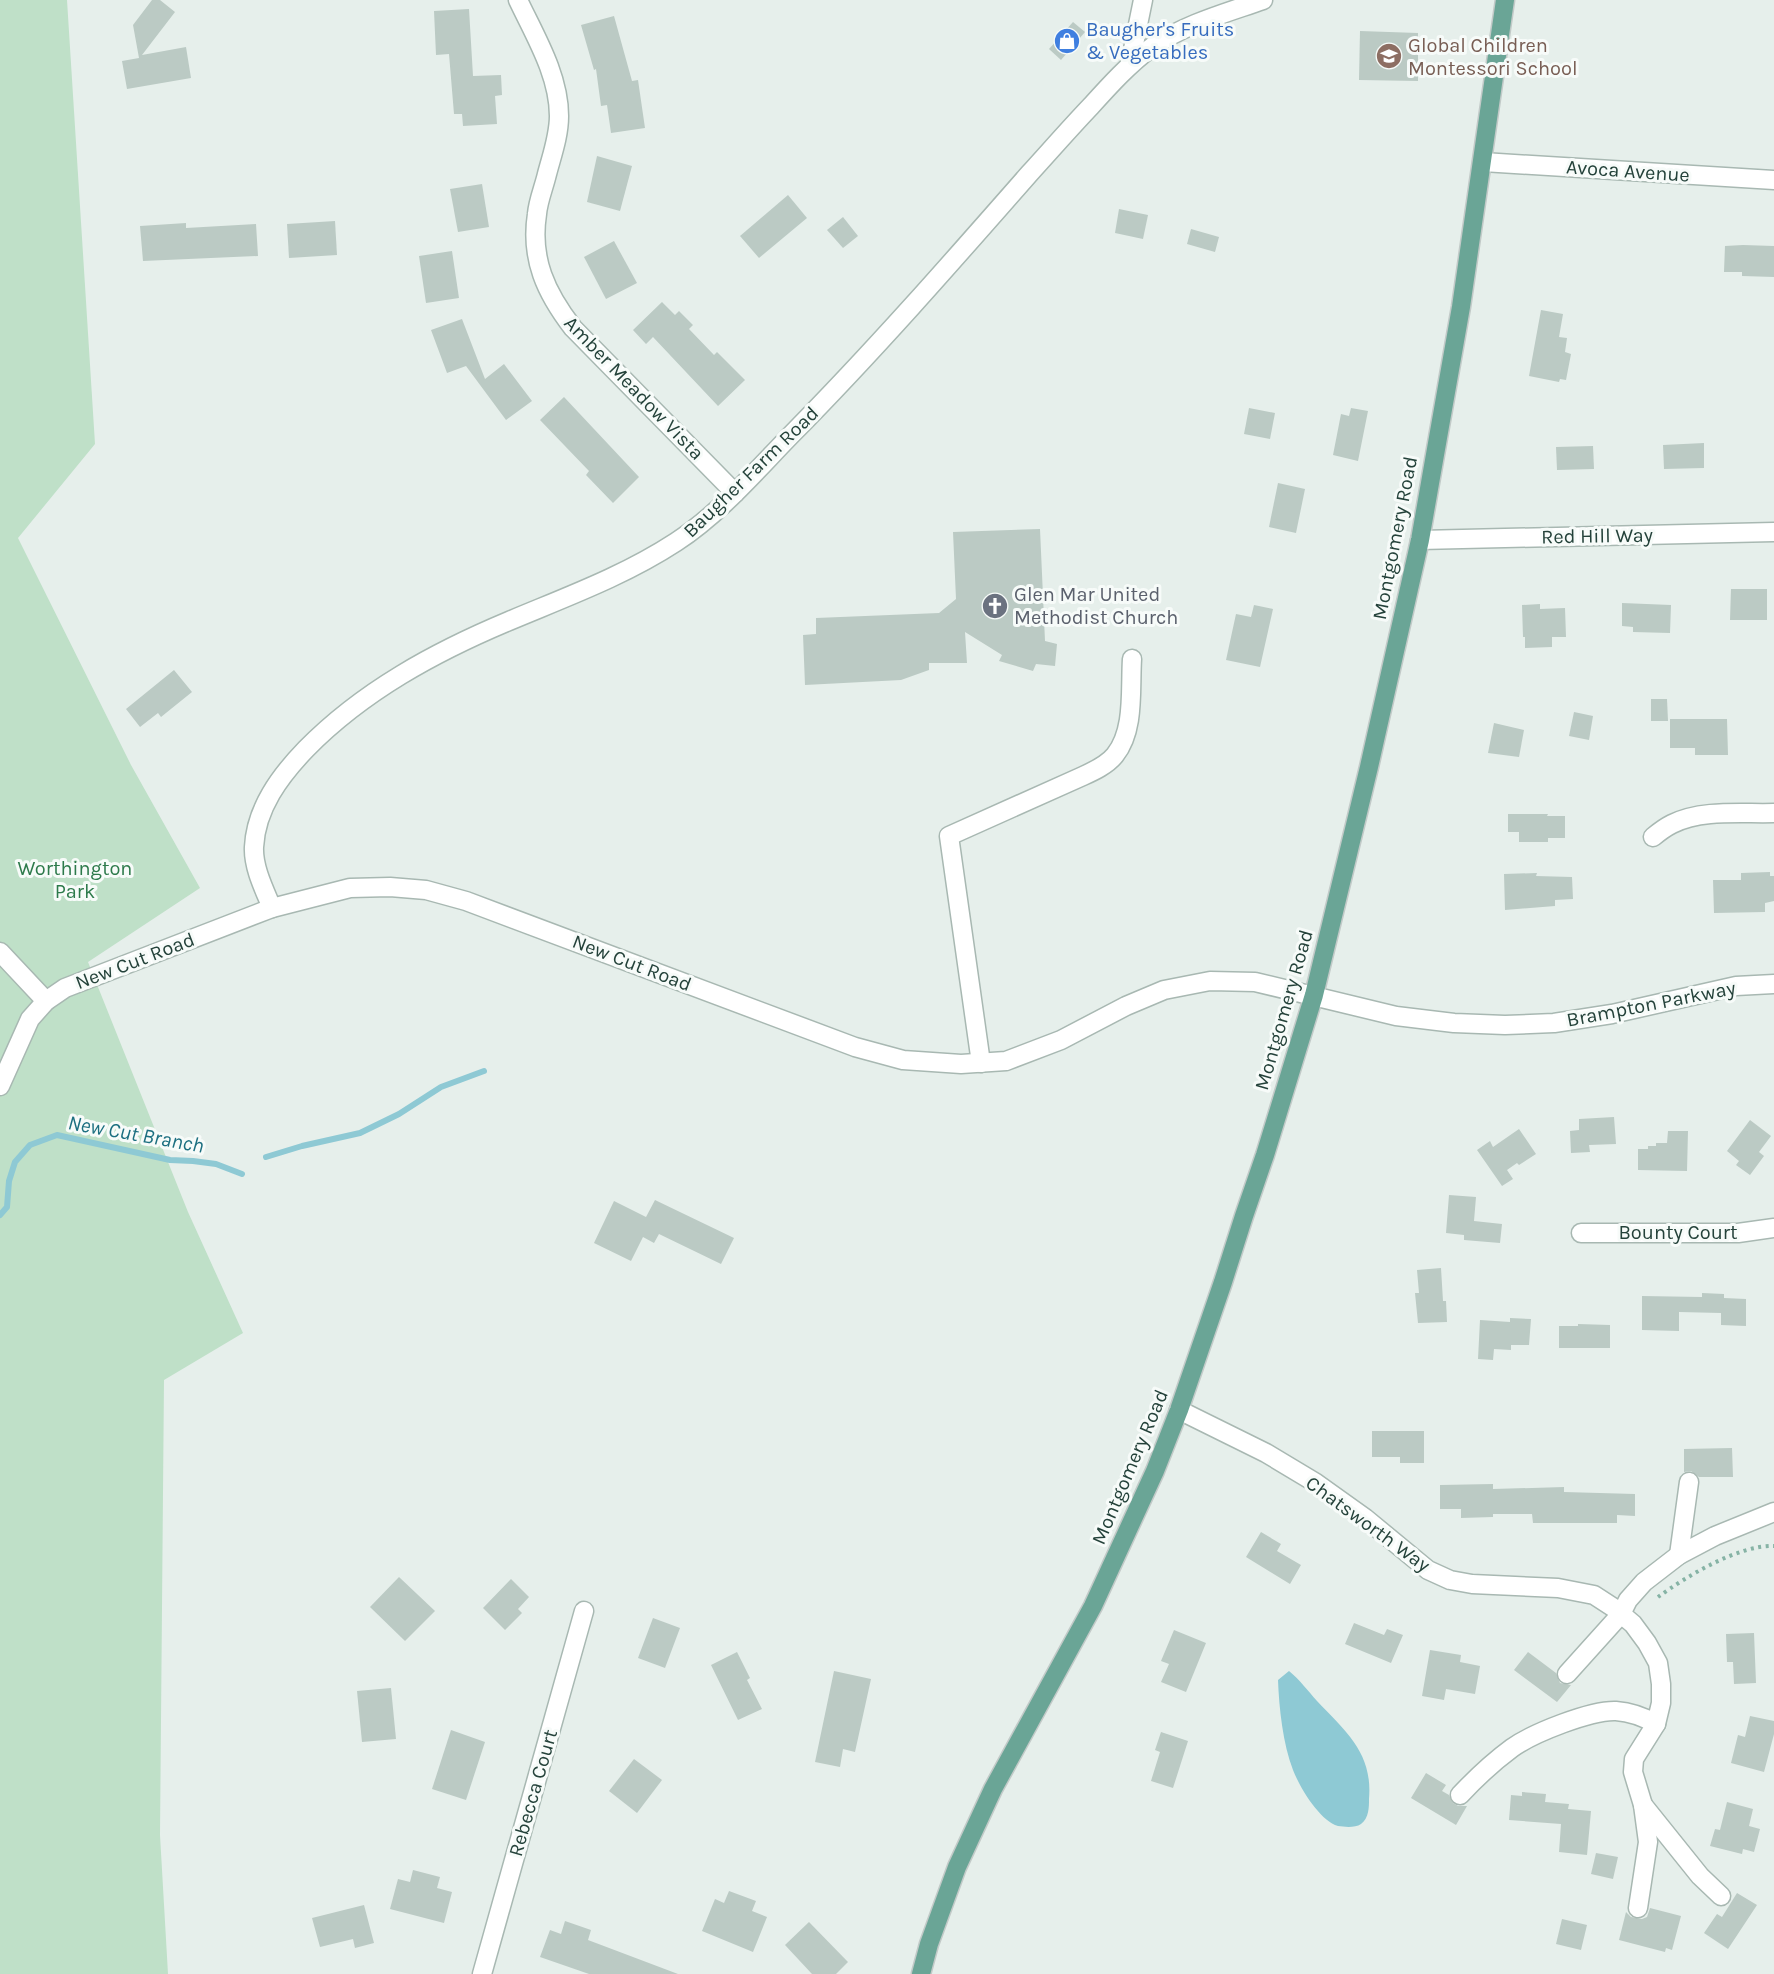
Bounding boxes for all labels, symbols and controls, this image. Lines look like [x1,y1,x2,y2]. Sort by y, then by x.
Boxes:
place label: Baugher's Fruits & Vegetables [1086,18,1234,64]
shop icon: Baugher's Fruits & Vegetables [1052,26,1082,56]
place label: Global Children Montessori School [1408,34,1578,80]
school or university icon: Global Children Montessori School [1374,41,1404,71]
street label: Avoca Avenue [1565,155,1691,187]
street label: Amber Meadow Vista [559,311,709,465]
street label: Baugher Farm Road [679,402,823,542]
street label: Montgomery Road [1368,454,1422,622]
street label: Red Hill Way [1541,524,1653,548]
place label: Glen Mar United Methodist Church [1014,583,1178,629]
church icon: Glen Mar United Methodist Church [980,591,1010,621]
park label: Worthington Park [18,857,132,903]
street label: Montgomery Road [1250,927,1318,1093]
street label: New Cut Road [72,928,198,994]
street label: New Cut Road [569,930,695,996]
street label: Brampton Parkway [1565,976,1737,1032]
water label: New Cut Branch [66,1110,206,1158]
street label: Bounty Court [1618,1221,1738,1244]
street label: Montgomery Road [1087,1386,1173,1548]
street label: Chatsworth Way [1301,1471,1435,1577]
street label: Rebecca Court [504,1726,562,1859]

